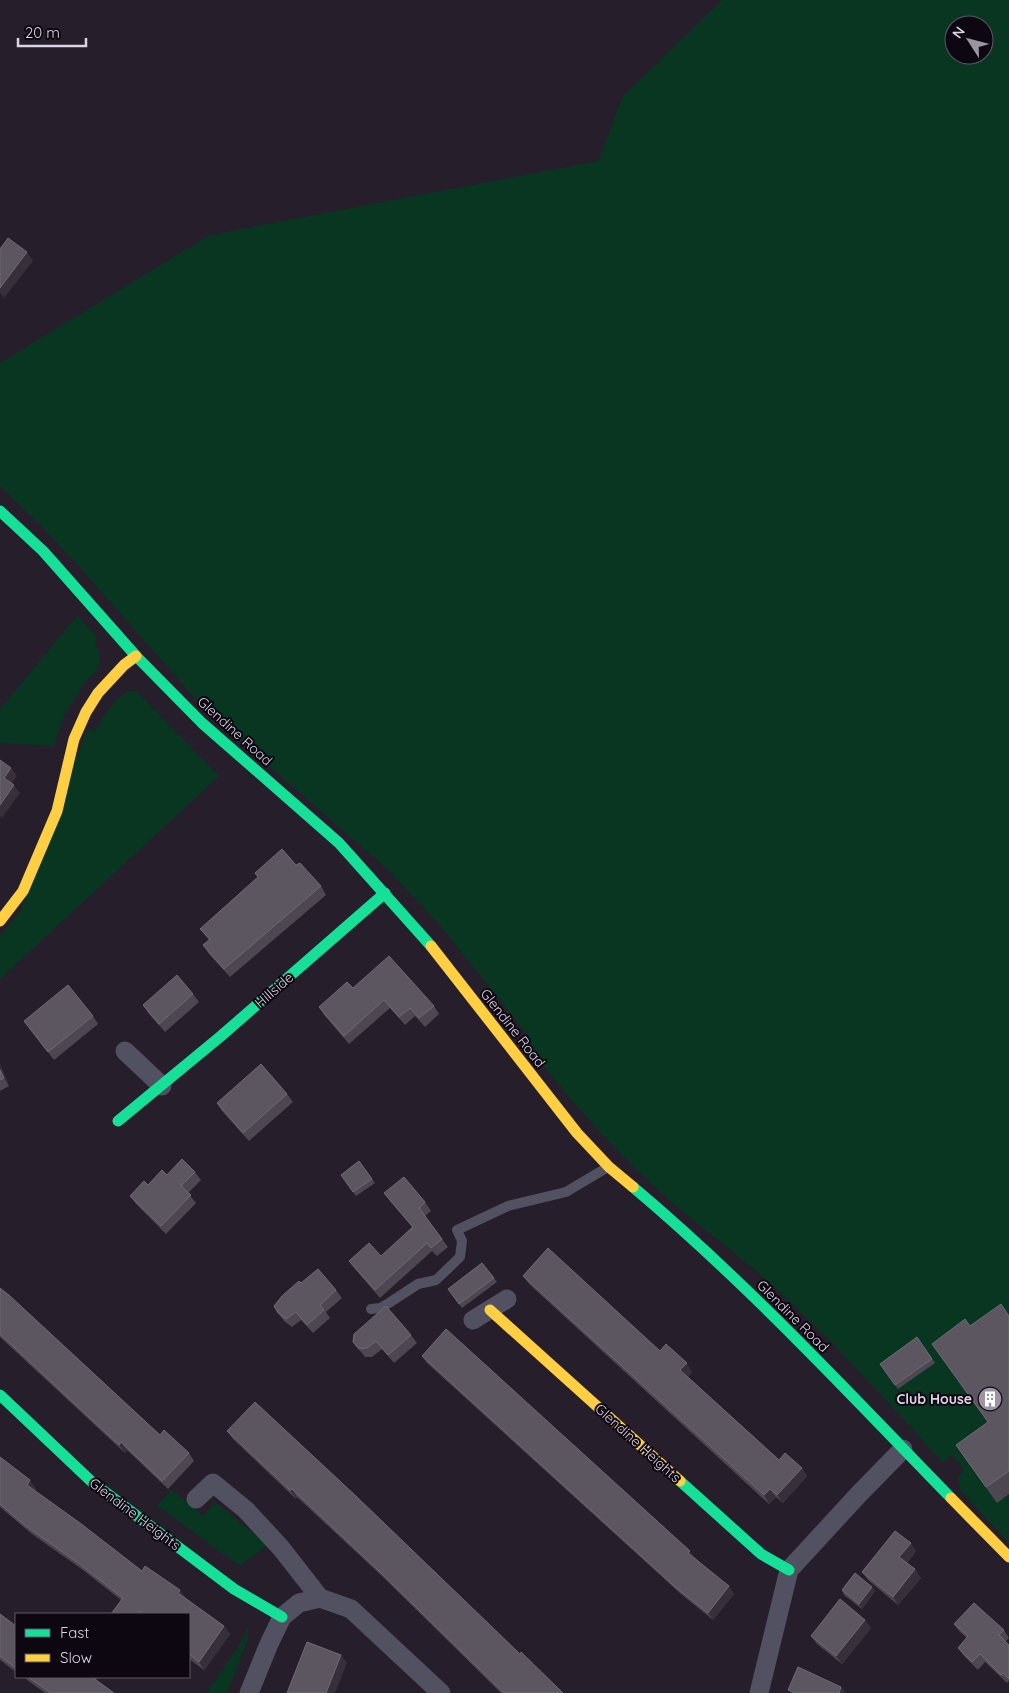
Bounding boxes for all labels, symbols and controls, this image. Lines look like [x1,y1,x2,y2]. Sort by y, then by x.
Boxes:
scale bar [18,15,85,47]
north arrow [944,15,994,65]
text: 20 m [25,23,60,42]
text: N [948,23,969,42]
street label: Glendine Road [194,693,276,769]
street label: Hillside [251,968,297,1012]
street label: Glendine Road [477,985,549,1071]
street label: Glendine Road [753,1276,833,1356]
building icon: Club House [977,1386,1003,1412]
place label: Club House [897,1390,972,1408]
street label: Glendine Heights [591,1400,685,1486]
street label: Glendine Heights [86,1474,184,1554]
legend [15,1613,190,1678]
text: Fast [60,1623,89,1642]
text: Slow [60,1648,92,1667]

